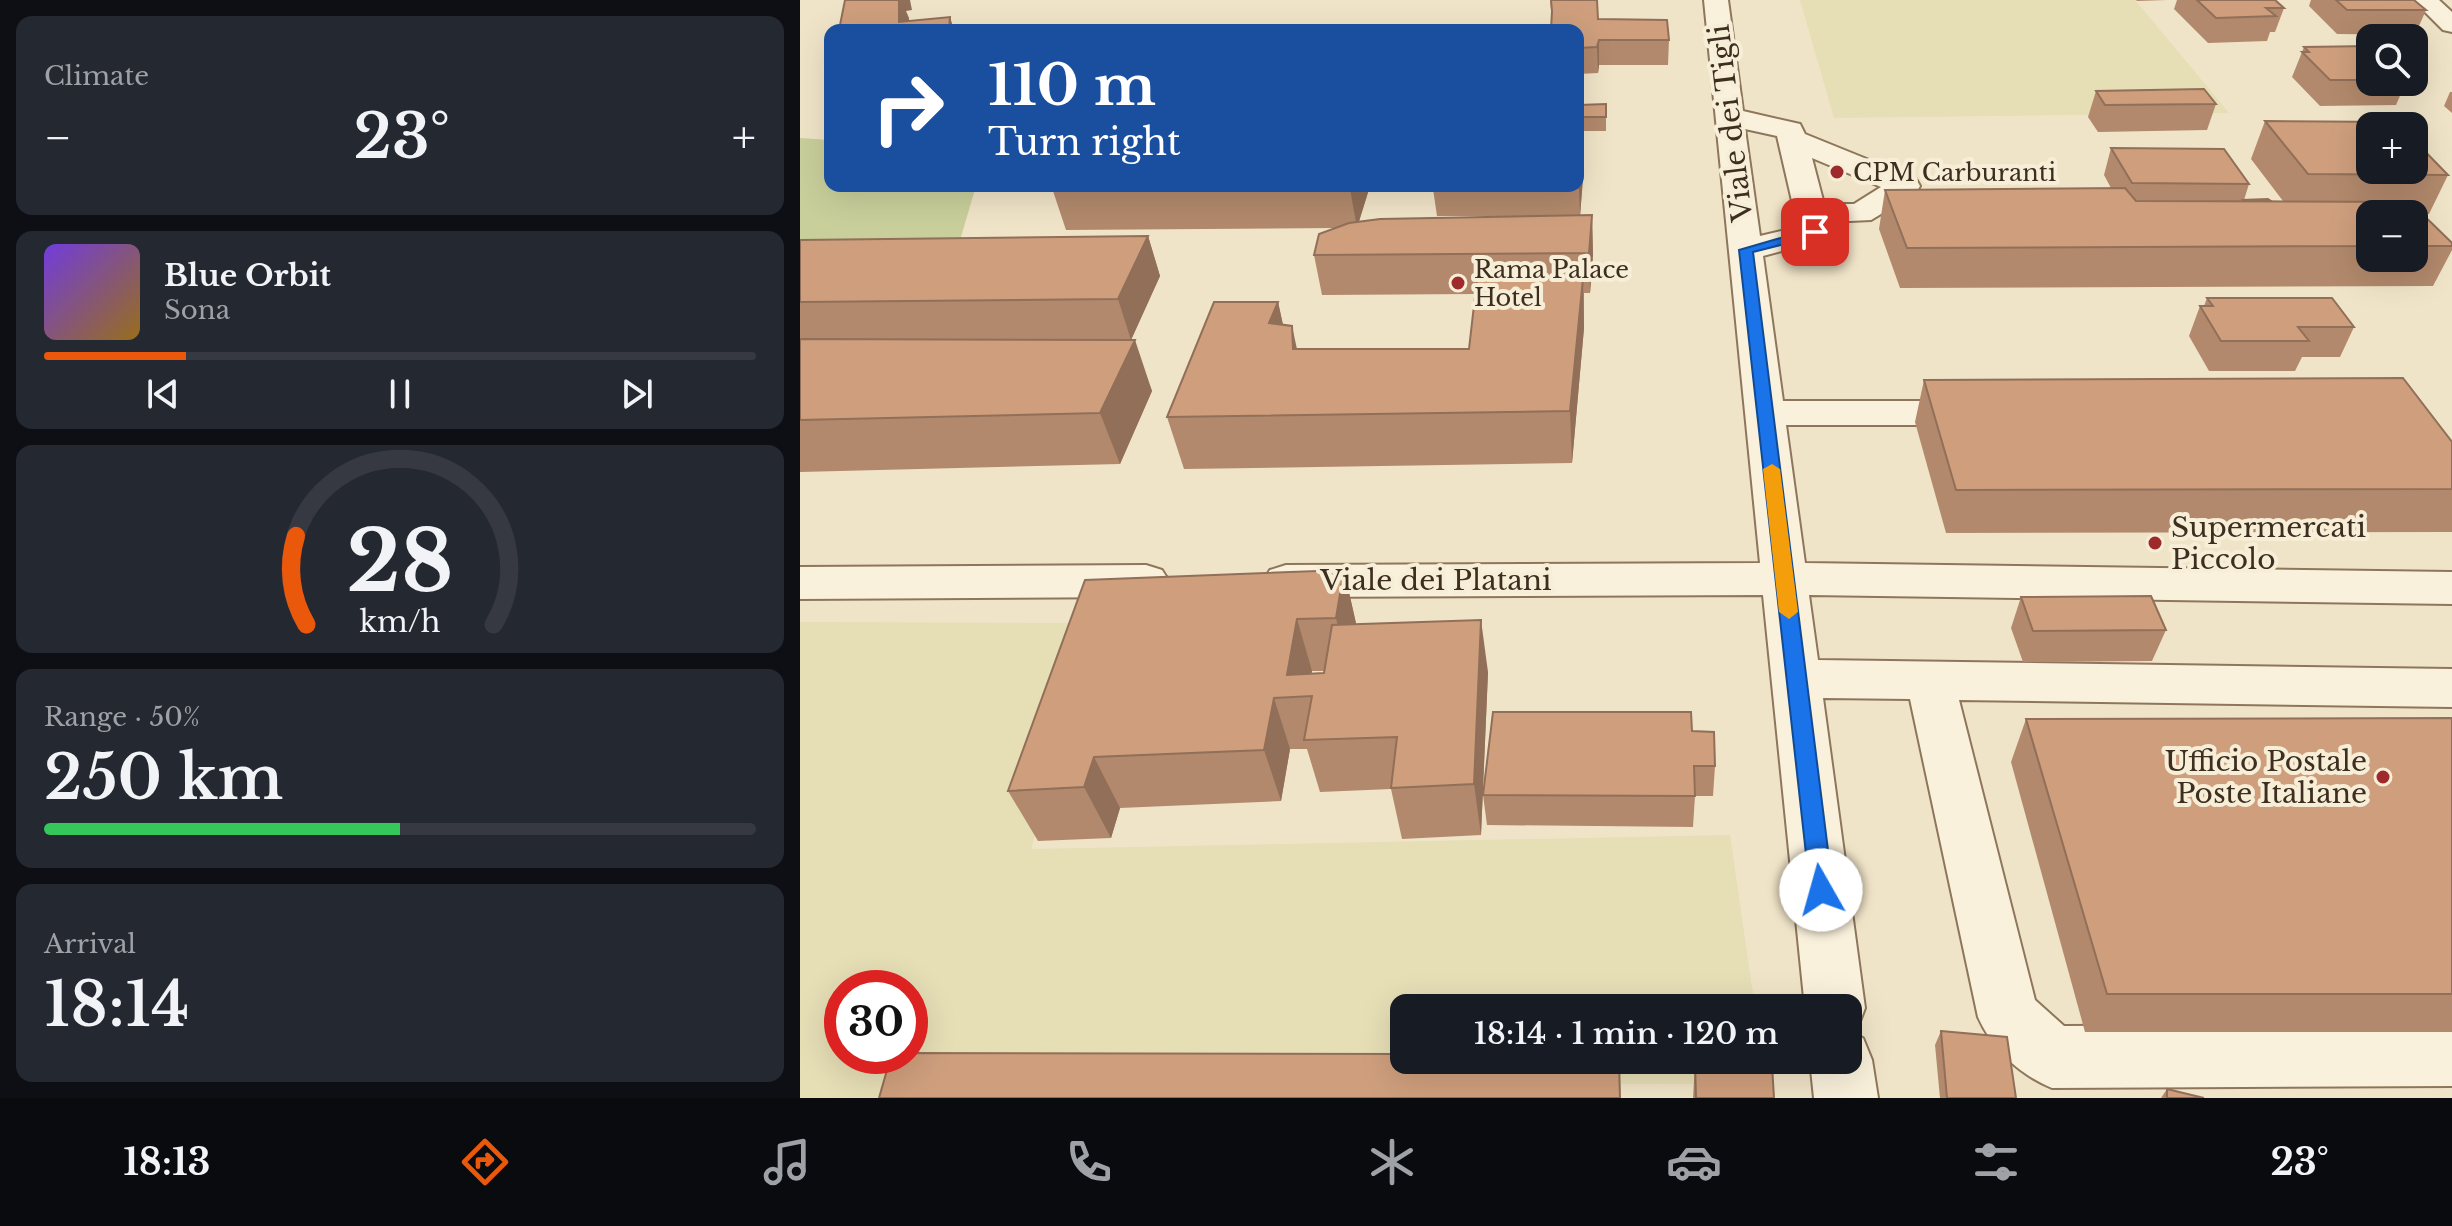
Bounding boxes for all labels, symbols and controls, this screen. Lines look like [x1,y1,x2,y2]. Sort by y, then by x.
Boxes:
street label: Viale dei Tigli [1702,23,1761,224]
map controls [2356,24,2428,272]
button: search [2356,24,2428,96]
text: 110 m [988,51,1156,120]
icon: right [856,56,960,160]
text: Climate [44,60,149,92]
text: 23° [354,100,450,174]
text: − [44,110,72,165]
text: + [732,110,756,165]
button: + [2356,112,2428,184]
text: Turn right [988,120,1181,165]
place label: CPM Carburanti [1853,158,2056,187]
marker: CPM Carburanti [1828,163,1846,181]
pin [1781,198,1849,266]
button: − [2356,200,2428,272]
icon: arrive [1793,210,1837,254]
place label: Rama Palace Hotel [1474,255,1629,312]
text: Blue Orbit [164,257,331,294]
marker: Rama Palace Hotel [1449,274,1467,292]
text: Sona [164,294,230,326]
icon: previous [141,372,185,416]
icon: pause [378,372,422,416]
icon: next [615,372,659,416]
text: 28 [347,510,453,613]
place label: Supermercati Piccolo [2171,510,2366,577]
marker: Supermercati Piccolo [2146,534,2164,552]
street label: Viale dei Platani [1319,563,1552,598]
text: km/h [359,604,441,640]
text: Range · 50% [44,701,200,733]
text: 250 km [44,741,283,815]
place label: Ufficio Postale Poste Italiane [2165,744,2367,811]
marker: Ufficio Postale Poste Italiane [2374,768,2392,786]
position arrow [1779,848,1863,932]
text: Arrival [44,928,136,960]
text: 18:14 [44,968,190,1042]
speed limit sign: 30 [824,970,928,1074]
text: 18:14 · 1 min · 120 m [1474,1015,1778,1052]
icon: directions [457,1134,513,1190]
icon: music [759,1134,815,1190]
icon: phone [1061,1134,1117,1190]
icon: climate [1364,1134,1420,1190]
icon: car [1666,1134,1722,1190]
icon: filters [1968,1134,2024,1190]
text: 18:13 [123,1140,211,1185]
text: 23° [2270,1140,2329,1185]

